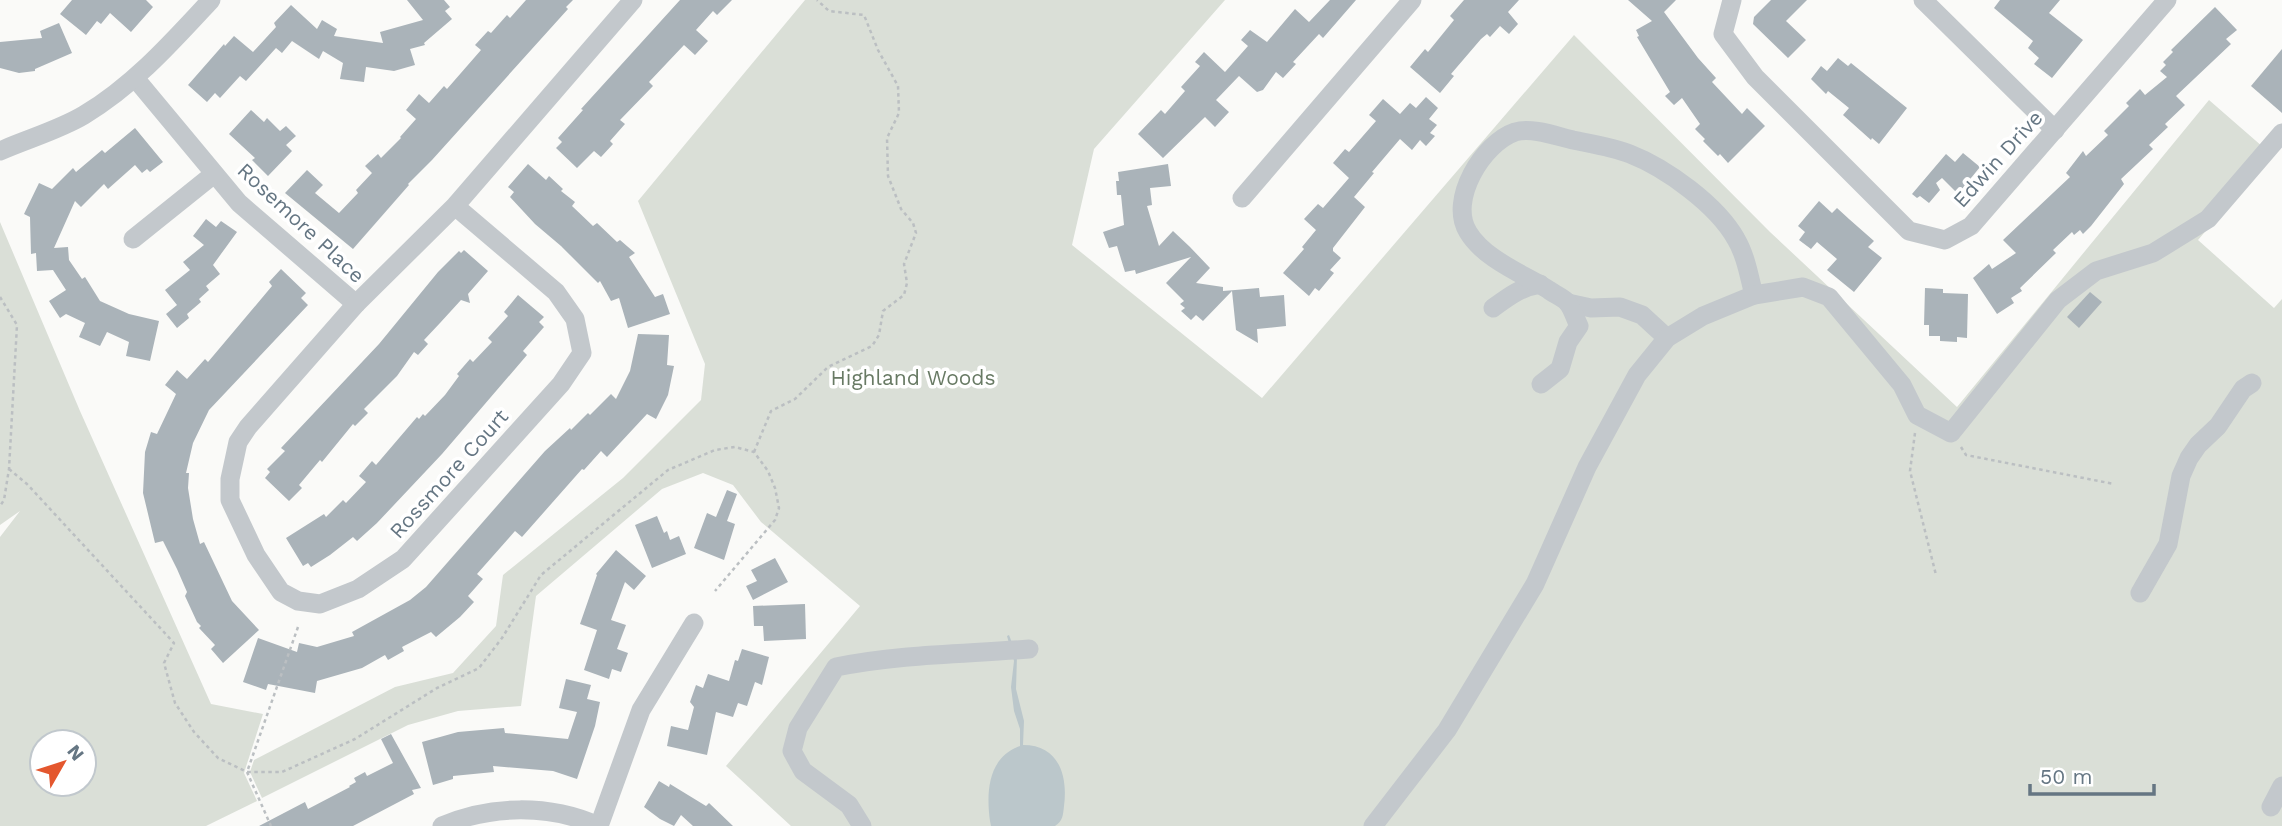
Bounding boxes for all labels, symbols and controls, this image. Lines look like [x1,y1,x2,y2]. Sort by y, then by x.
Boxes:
street label: Edwin Drive [1948,105,2048,212]
street label: Rosemore Place [233,157,370,288]
park label: Highland Woods [830,365,996,390]
street label: Rossmore Court [384,404,513,543]
north arrow [28,728,98,798]
text: N [62,740,89,765]
scale bar [2030,752,2154,796]
text: 50 m [2040,764,2092,789]

